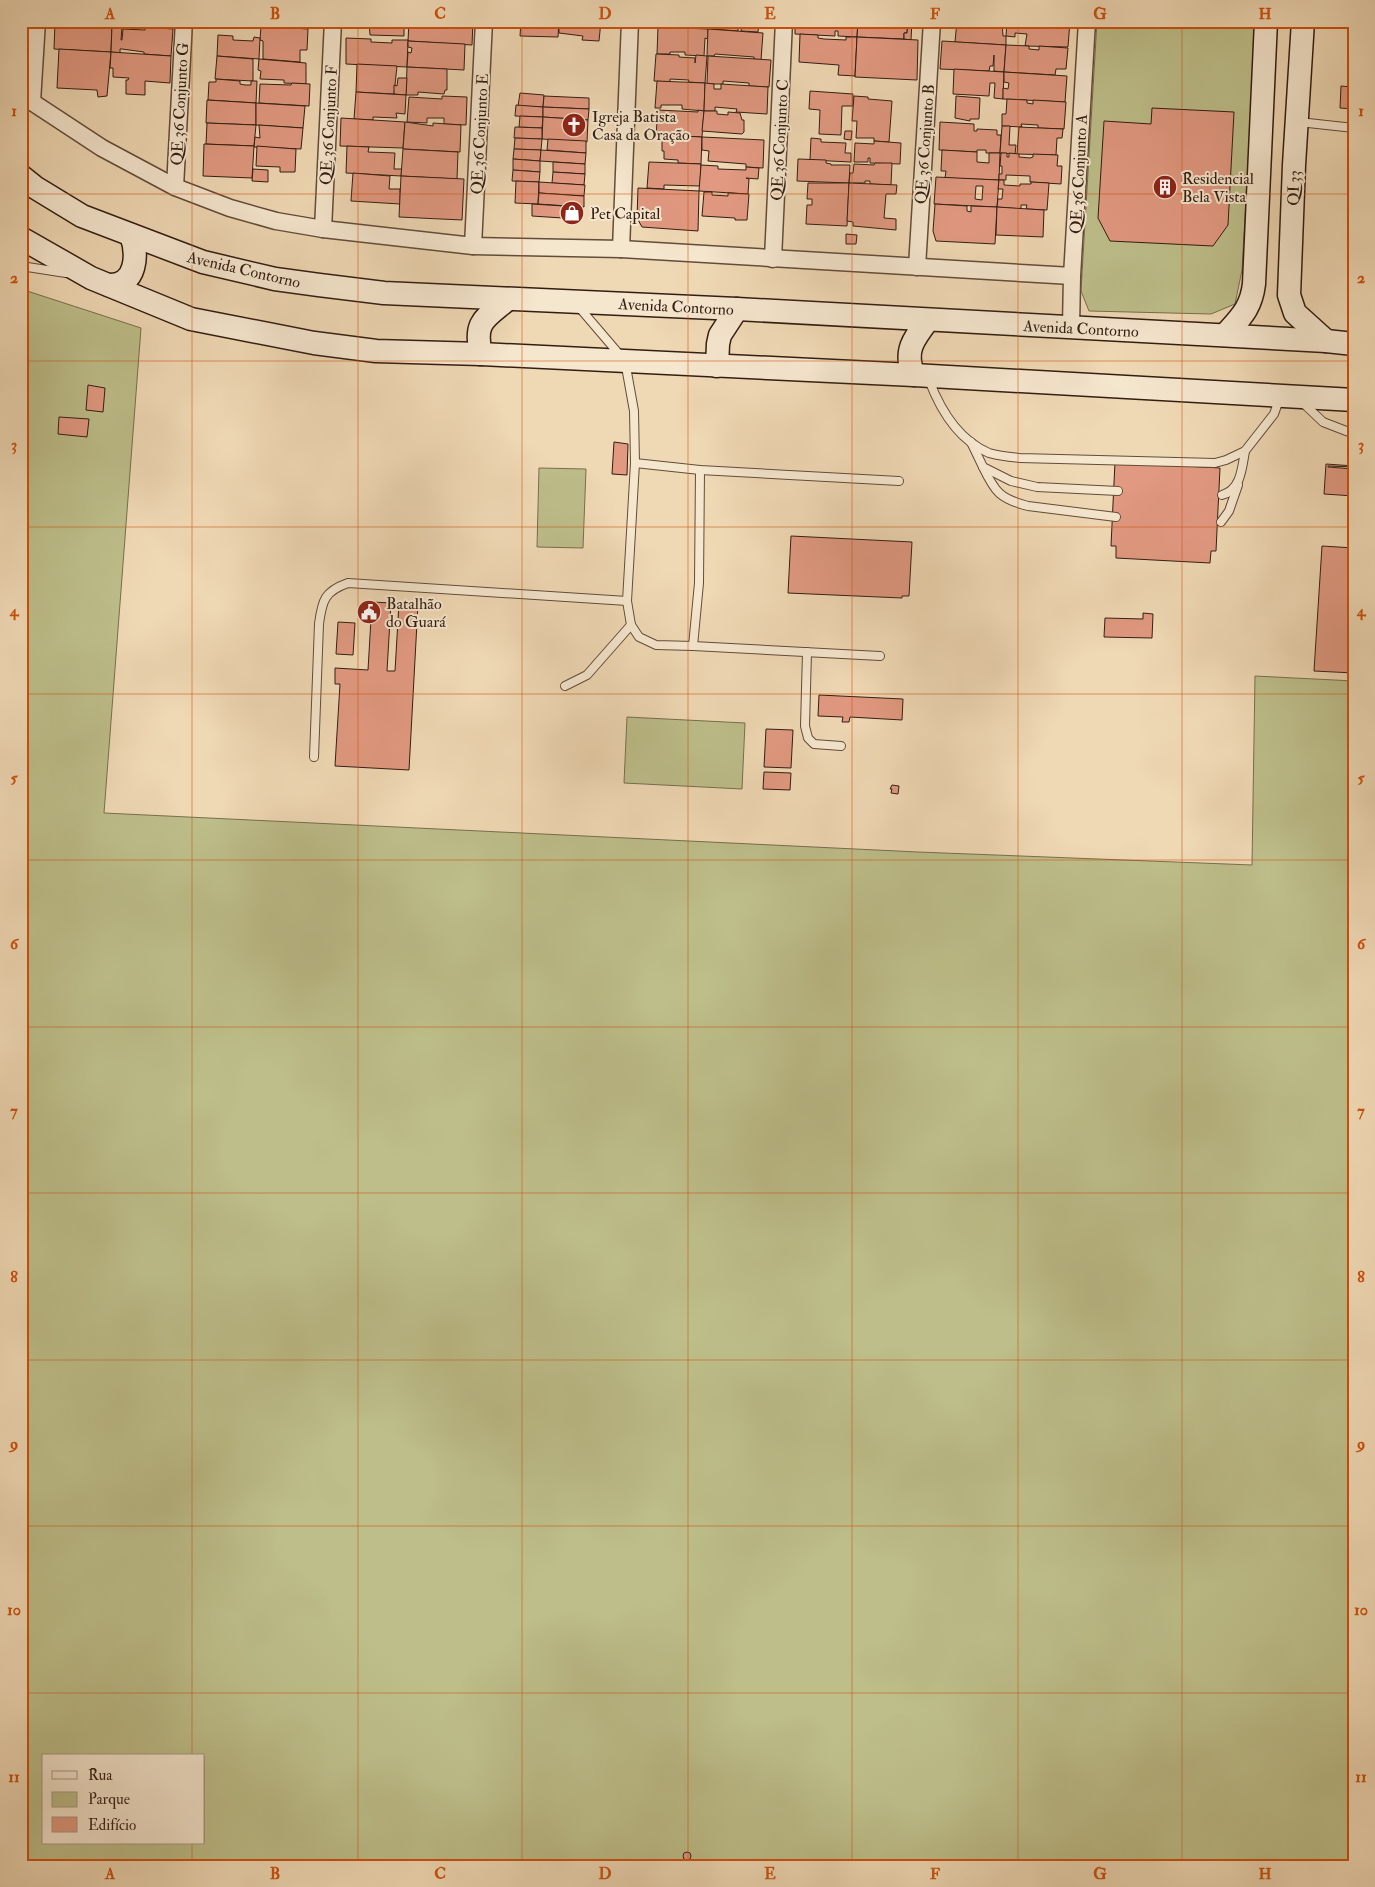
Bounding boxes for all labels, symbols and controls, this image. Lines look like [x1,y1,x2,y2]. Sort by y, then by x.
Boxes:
text: A [104,4,116,24]
text: B [270,4,280,24]
text: C [434,4,446,24]
text: D [598,4,612,24]
text: E [764,4,776,24]
text: F [930,4,940,24]
text: G [1093,4,1107,24]
text: H [1258,4,1272,24]
street label: QE 36 Conjunto G [167,42,193,166]
street label: QE 36 Conjunto F [316,65,342,185]
street label: QE 36 Conjunto E [467,73,493,195]
street label: QE 36 Conjunto C [767,79,793,201]
street label: QE 36 Conjunto B [911,83,939,205]
text: 1 [11,101,17,121]
text: 1 [1358,101,1364,121]
place label: Igreja Batista Casa da Oração [592,107,690,145]
church icon: Igreja Batista Casa da Oração [561,112,587,138]
street label: QE 36 Conjunto A [1066,114,1092,234]
place label: Residencial Bela Vista [1182,169,1254,207]
street label: QI 33 [1283,170,1305,206]
building icon: Residencial Bela Vista [1152,174,1178,200]
shop icon: Pet Capital [559,200,585,226]
place label: Pet Capital [590,204,660,225]
street label: Avenida Contorno [184,247,303,293]
text: 2 [10,268,18,288]
text: 2 [1357,268,1365,288]
street label: Avenida Contorno [617,294,735,320]
street label: Avenida Contorno [1022,316,1140,342]
text: 3 [11,435,17,455]
text: 3 [1358,435,1364,455]
place label: Batalhão do Guará [386,594,446,632]
public building icon: Batalhão do Guará [356,599,382,625]
text: 4 [9,601,20,621]
text: 4 [1356,601,1367,621]
text: 5 [10,768,18,788]
text: 5 [1357,768,1365,788]
text: 6 [10,934,20,954]
text: 6 [1357,934,1367,954]
text: 7 [10,1101,18,1121]
text: 7 [1357,1101,1365,1121]
text: 8 [10,1267,18,1287]
text: 8 [1357,1267,1365,1287]
text: 9 [8,1434,18,1454]
text: 9 [1355,1434,1365,1454]
text: 10 [7,1600,21,1620]
text: 10 [1354,1600,1368,1620]
legend [42,1754,205,1844]
text: Rua [88,1766,113,1785]
text: 11 [8,1767,20,1787]
text: 11 [1355,1767,1367,1787]
text: Parque [88,1790,130,1809]
text: Edifício [88,1816,136,1835]
text: A [104,1864,116,1884]
text: B [270,1864,280,1884]
text: C [434,1864,446,1884]
text: D [598,1864,612,1884]
text: E [764,1864,776,1884]
text: F [930,1864,940,1884]
text: G [1093,1864,1107,1884]
text: H [1258,1864,1272,1884]

